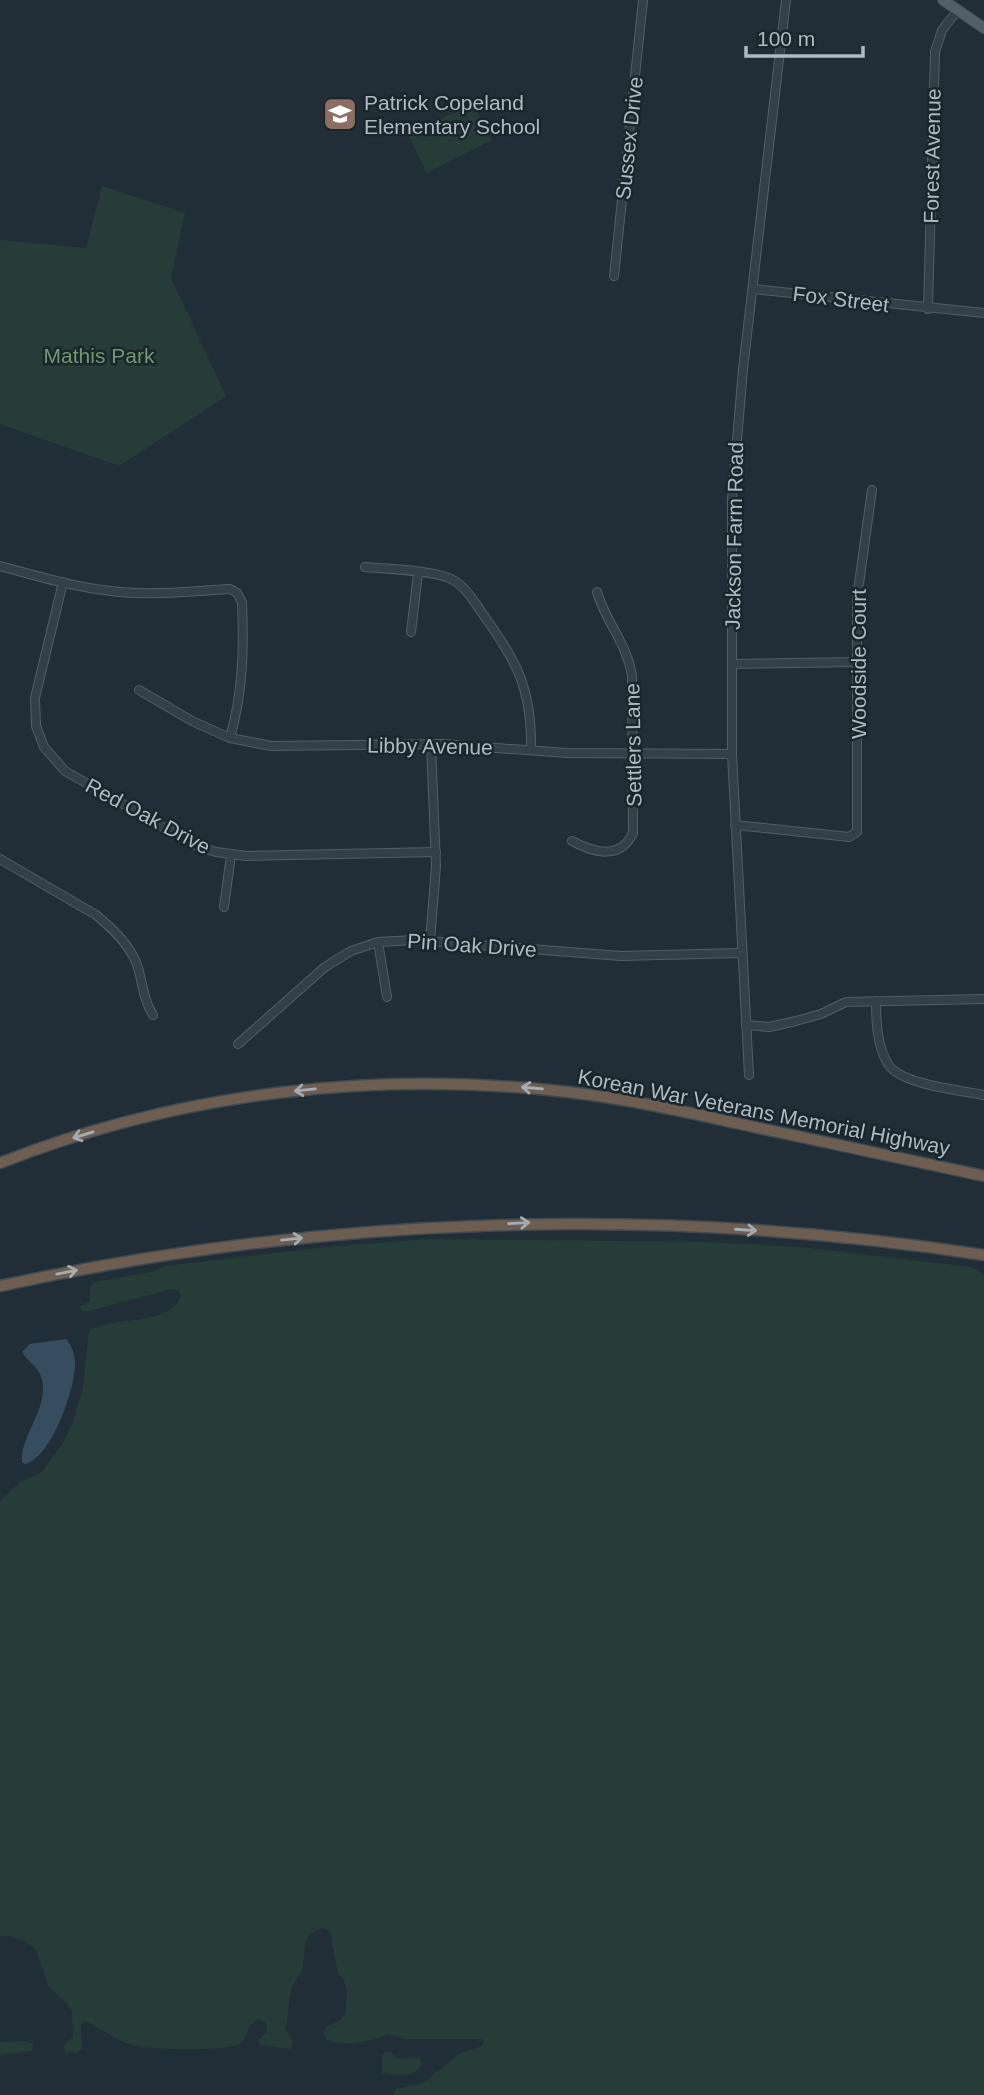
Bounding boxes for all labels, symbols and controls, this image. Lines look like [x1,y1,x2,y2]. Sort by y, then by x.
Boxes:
scale bar [746,14,863,58]
text: 100 m [757,27,815,50]
street label: Sussex Drive [611,75,647,201]
street label: Forest Avenue [919,88,945,224]
place label: Patrick Copeland Elementary School [364,91,540,138]
school or university icon: Patrick Copeland Elementary School [321,95,359,133]
street label: Fox Street [792,282,891,316]
park label: Mathis Park [44,344,155,367]
street label: Jackson Farm Road [721,442,747,630]
street label: Woodside Court [847,589,870,739]
street label: Settlers Lane [620,683,646,807]
street label: Libby Avenue [367,733,493,759]
street label: Red Oak Drive [82,774,214,858]
street label: Pin Oak Drive [407,929,537,961]
street label: Korean War Veterans Memorial Highway [576,1065,952,1159]
one-way arrow [522,1081,544,1094]
one-way arrow [294,1083,317,1096]
one-way arrow [72,1130,94,1142]
one-way arrow [507,1217,530,1230]
one-way arrow [734,1224,757,1237]
one-way arrow [280,1232,303,1245]
one-way arrow [55,1265,78,1279]

